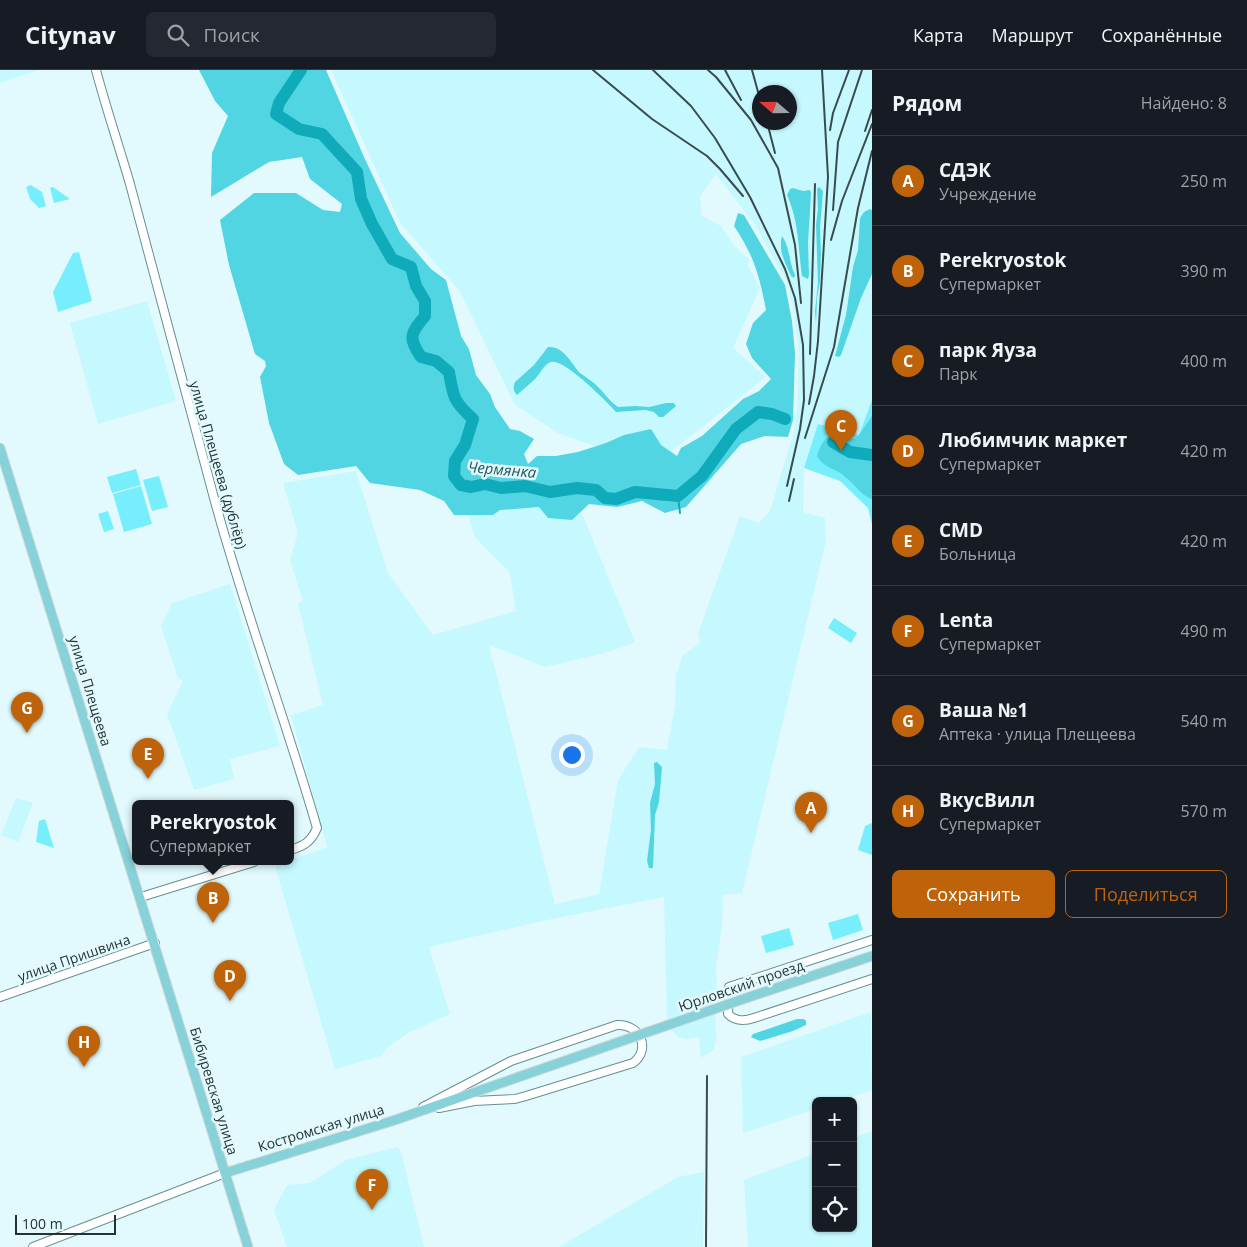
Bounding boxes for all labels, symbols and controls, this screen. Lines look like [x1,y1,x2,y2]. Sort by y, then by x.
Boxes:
search box [146,12,496,57]
text: Citynav [25,18,116,51]
icon: search [164,21,192,49]
text: Поиск [204,22,260,48]
text: Карта [913,23,963,47]
text: Маршрут [991,23,1073,47]
text: Сохранённые [1101,23,1222,47]
north arrow [752,85,797,130]
text: Рядом [892,89,962,117]
text: Найдено: 8 [1141,92,1227,114]
text: СДЭК [939,157,991,183]
text: A [902,170,914,192]
text: 250 m [1181,170,1227,192]
text: Учреждение [939,183,1037,205]
text: Perekryostok [939,247,1066,273]
text: B [903,260,913,282]
text: 390 m [1181,260,1227,282]
text: Супермаркет [939,273,1041,295]
text: парк Яуза [939,337,1037,363]
text: C [903,350,913,372]
text: 400 m [1181,350,1227,372]
text: Парк [939,363,978,385]
street label: улица Плещеева (дублёр) [185,379,252,551]
pin: C [825,410,857,451]
text: Любимчик маркет [939,427,1127,453]
text: D [902,440,914,462]
text: 420 m [1181,440,1227,462]
text: Супермаркет [939,453,1041,475]
water label: Чермянка [467,456,538,482]
text: CMD [939,517,983,543]
text: E [904,530,912,552]
text: 420 m [1181,530,1227,552]
text: Больница [939,543,1016,565]
text: Lenta [939,607,993,633]
text: F [904,620,912,642]
text: 490 m [1181,620,1227,642]
street label: улица Плещеева [65,633,116,748]
text: Супермаркет [939,633,1041,655]
pin: G [11,692,43,733]
text: Ваша №1 [939,697,1028,723]
text: G [902,710,914,732]
text: 540 m [1181,710,1227,732]
text: Аптека · улица Плещеева [939,723,1136,745]
pin: E [132,738,164,779]
your location [559,742,585,768]
text: ВкусВилл [939,787,1035,813]
pin: A [795,792,827,833]
popup [132,800,294,865]
text: H [902,800,914,822]
text: 570 m [1181,800,1227,822]
text: Perekryostok [149,809,277,835]
text: Супермаркет [939,813,1041,835]
text: Супермаркет [149,835,251,857]
button: Сохранить [892,870,1055,918]
button: Поделиться [1065,870,1227,918]
pin: B [197,882,229,923]
street label: улица Пришвина [15,929,133,986]
street label: Юрловский проезд [676,955,806,1016]
pin: D [214,960,246,1001]
street label: Бибиревская улица [186,1025,243,1157]
pin: H [68,1026,100,1067]
map controls [812,1097,857,1232]
button: + [812,1097,857,1142]
street label: Костромская улица [255,1099,386,1156]
button: − [812,1142,857,1187]
pin: F [356,1169,388,1210]
button: locate [812,1187,857,1232]
scale bar [15,1212,116,1235]
text: 100 m [22,1214,63,1233]

